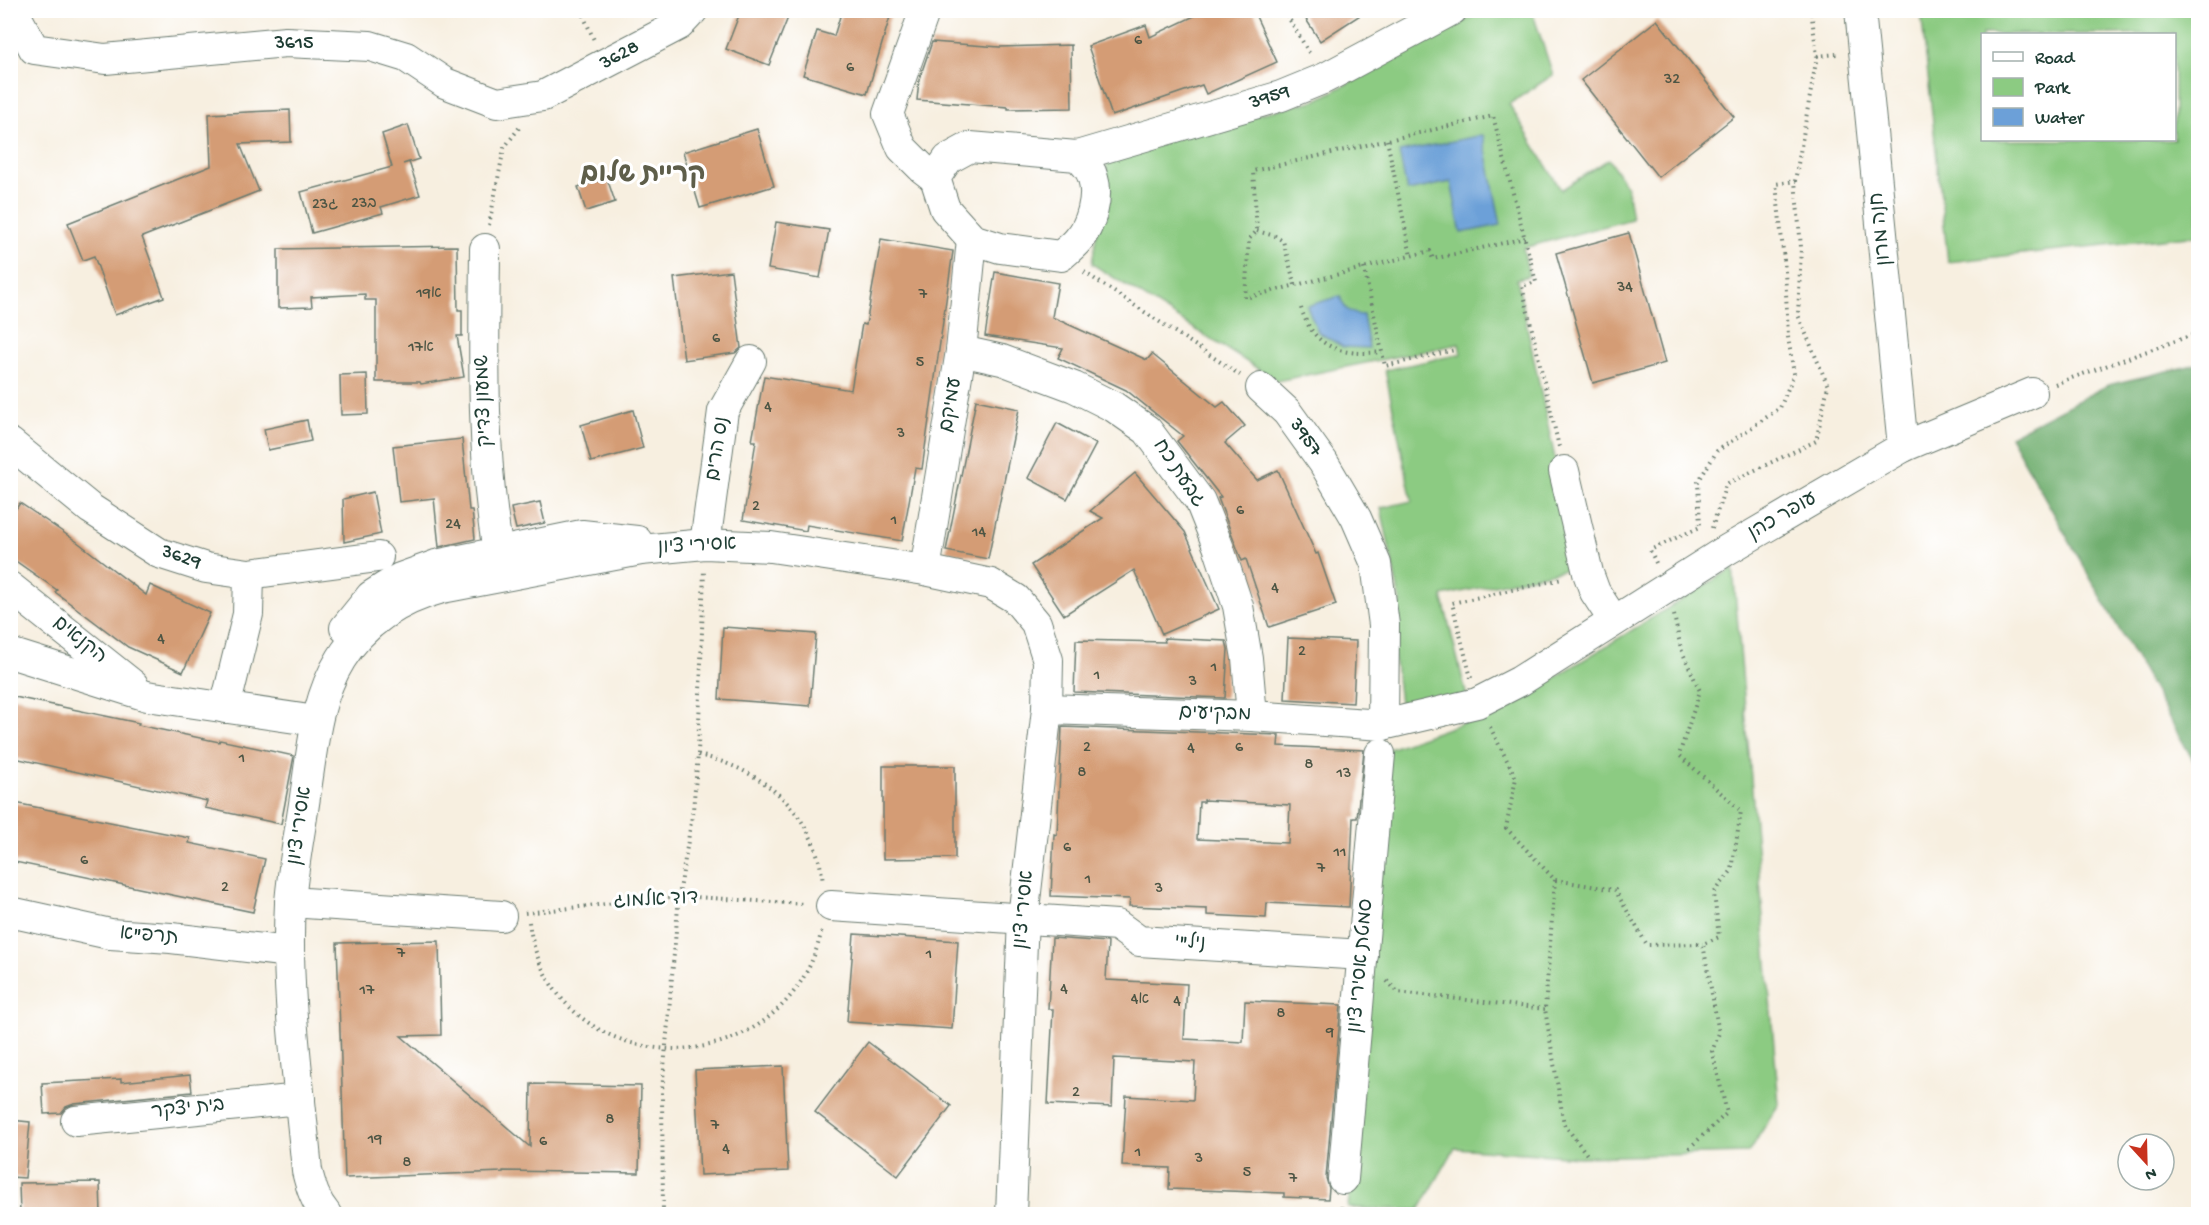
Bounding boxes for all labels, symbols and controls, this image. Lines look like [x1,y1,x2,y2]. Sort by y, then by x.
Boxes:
house number: 6 [1134,32,1143,51]
street label: 3615 [273,33,314,56]
legend [1981,33,2176,141]
street label: 3628 [595,36,644,76]
text: Road [2035,49,2076,70]
house number: 6 [846,59,855,78]
house number: 32 [1663,71,1680,90]
text: Park [2034,79,2071,100]
street label: 3959 [1246,81,1293,116]
text: Water [2035,109,2085,130]
district label: קריית שלום [580,159,706,192]
street label: חנה מרון [1867,191,1897,267]
house number: 23ב [351,195,377,214]
house number: 23ג [312,196,338,215]
house number: 34 [1616,279,1633,298]
house number: 19א [415,285,442,304]
house number: 7 [918,286,928,305]
house number: 6 [712,330,721,349]
house number: 17א [407,339,434,358]
street label: שמעון צדיק [472,354,498,447]
house number: 5 [916,354,924,373]
street label: עמיקם [936,376,968,434]
house number: 4 [764,399,772,418]
street label: 3957 [1283,414,1327,462]
street label: נס הרים [703,415,735,483]
house number: 3 [896,425,905,444]
street label: גבעת כח [1147,436,1209,512]
street label: עופר כהן [1744,488,1822,546]
house number: 2 [752,498,760,517]
house number: 6 [1236,502,1245,521]
house number: 1 [890,512,897,531]
house number: 24 [445,516,461,535]
house number: 14 [971,524,986,543]
street label: אסירי ציון [657,533,737,561]
street label: 3629 [157,540,204,575]
house number: 4 [1271,580,1279,599]
street label: הקנאים [47,612,111,670]
house number: 4 [157,631,165,650]
house number: 2 [1298,643,1306,662]
house number: 1 [1210,659,1217,678]
house number: 1 [1093,667,1100,686]
house number: 3 [1188,673,1197,692]
street label: מבקיעים [1178,702,1252,728]
house number: 2 [1083,739,1091,758]
house number: 6 [1235,739,1244,758]
house number: 4 [1187,740,1195,759]
house number: 1 [238,750,245,769]
house number: 8 [1305,756,1314,775]
house number: 8 [1078,764,1087,783]
house number: 13 [1336,765,1351,784]
street label: אסירי ציון [284,785,318,867]
house number: 6 [1063,839,1072,858]
house number: 11 [1333,844,1346,863]
house number: 6 [80,852,89,871]
house number: 7 [1316,860,1326,879]
street label: אסירי ציון [1010,870,1040,950]
house number: 1 [1084,871,1091,890]
house number: 2 [221,879,229,898]
house number: 3 [1154,880,1163,899]
street label: דוד אלמוג [613,885,699,915]
street label: סמטת אסירי ציון [1344,898,1379,1034]
street label: תרפ"א [119,923,179,951]
street label: ניל"י [1174,929,1206,957]
house number: 7 [396,945,406,964]
house number: 1 [925,946,932,965]
house number: 4 [1060,981,1068,1000]
house number: 17 [359,982,375,1001]
house number: 4א [1131,991,1149,1010]
house number: 4 [1173,993,1181,1012]
house number: 8 [1277,1005,1286,1024]
house number: 9 [1325,1024,1334,1043]
house number: 2 [1072,1084,1080,1103]
street label: בית יצקר [150,1095,226,1125]
house number: 8 [606,1111,615,1130]
house number: 7 [710,1117,720,1136]
house number: 19 [367,1131,382,1150]
north arrow [2116,1132,2176,1192]
house number: 6 [539,1133,548,1152]
house number: 4 [722,1141,730,1160]
house number: 1 [1134,1144,1141,1163]
house number: 3 [1194,1150,1203,1169]
house number: 8 [403,1154,412,1173]
text: N [2141,1162,2159,1184]
house number: 5 [1243,1164,1251,1183]
house number: 7 [1288,1170,1298,1189]

